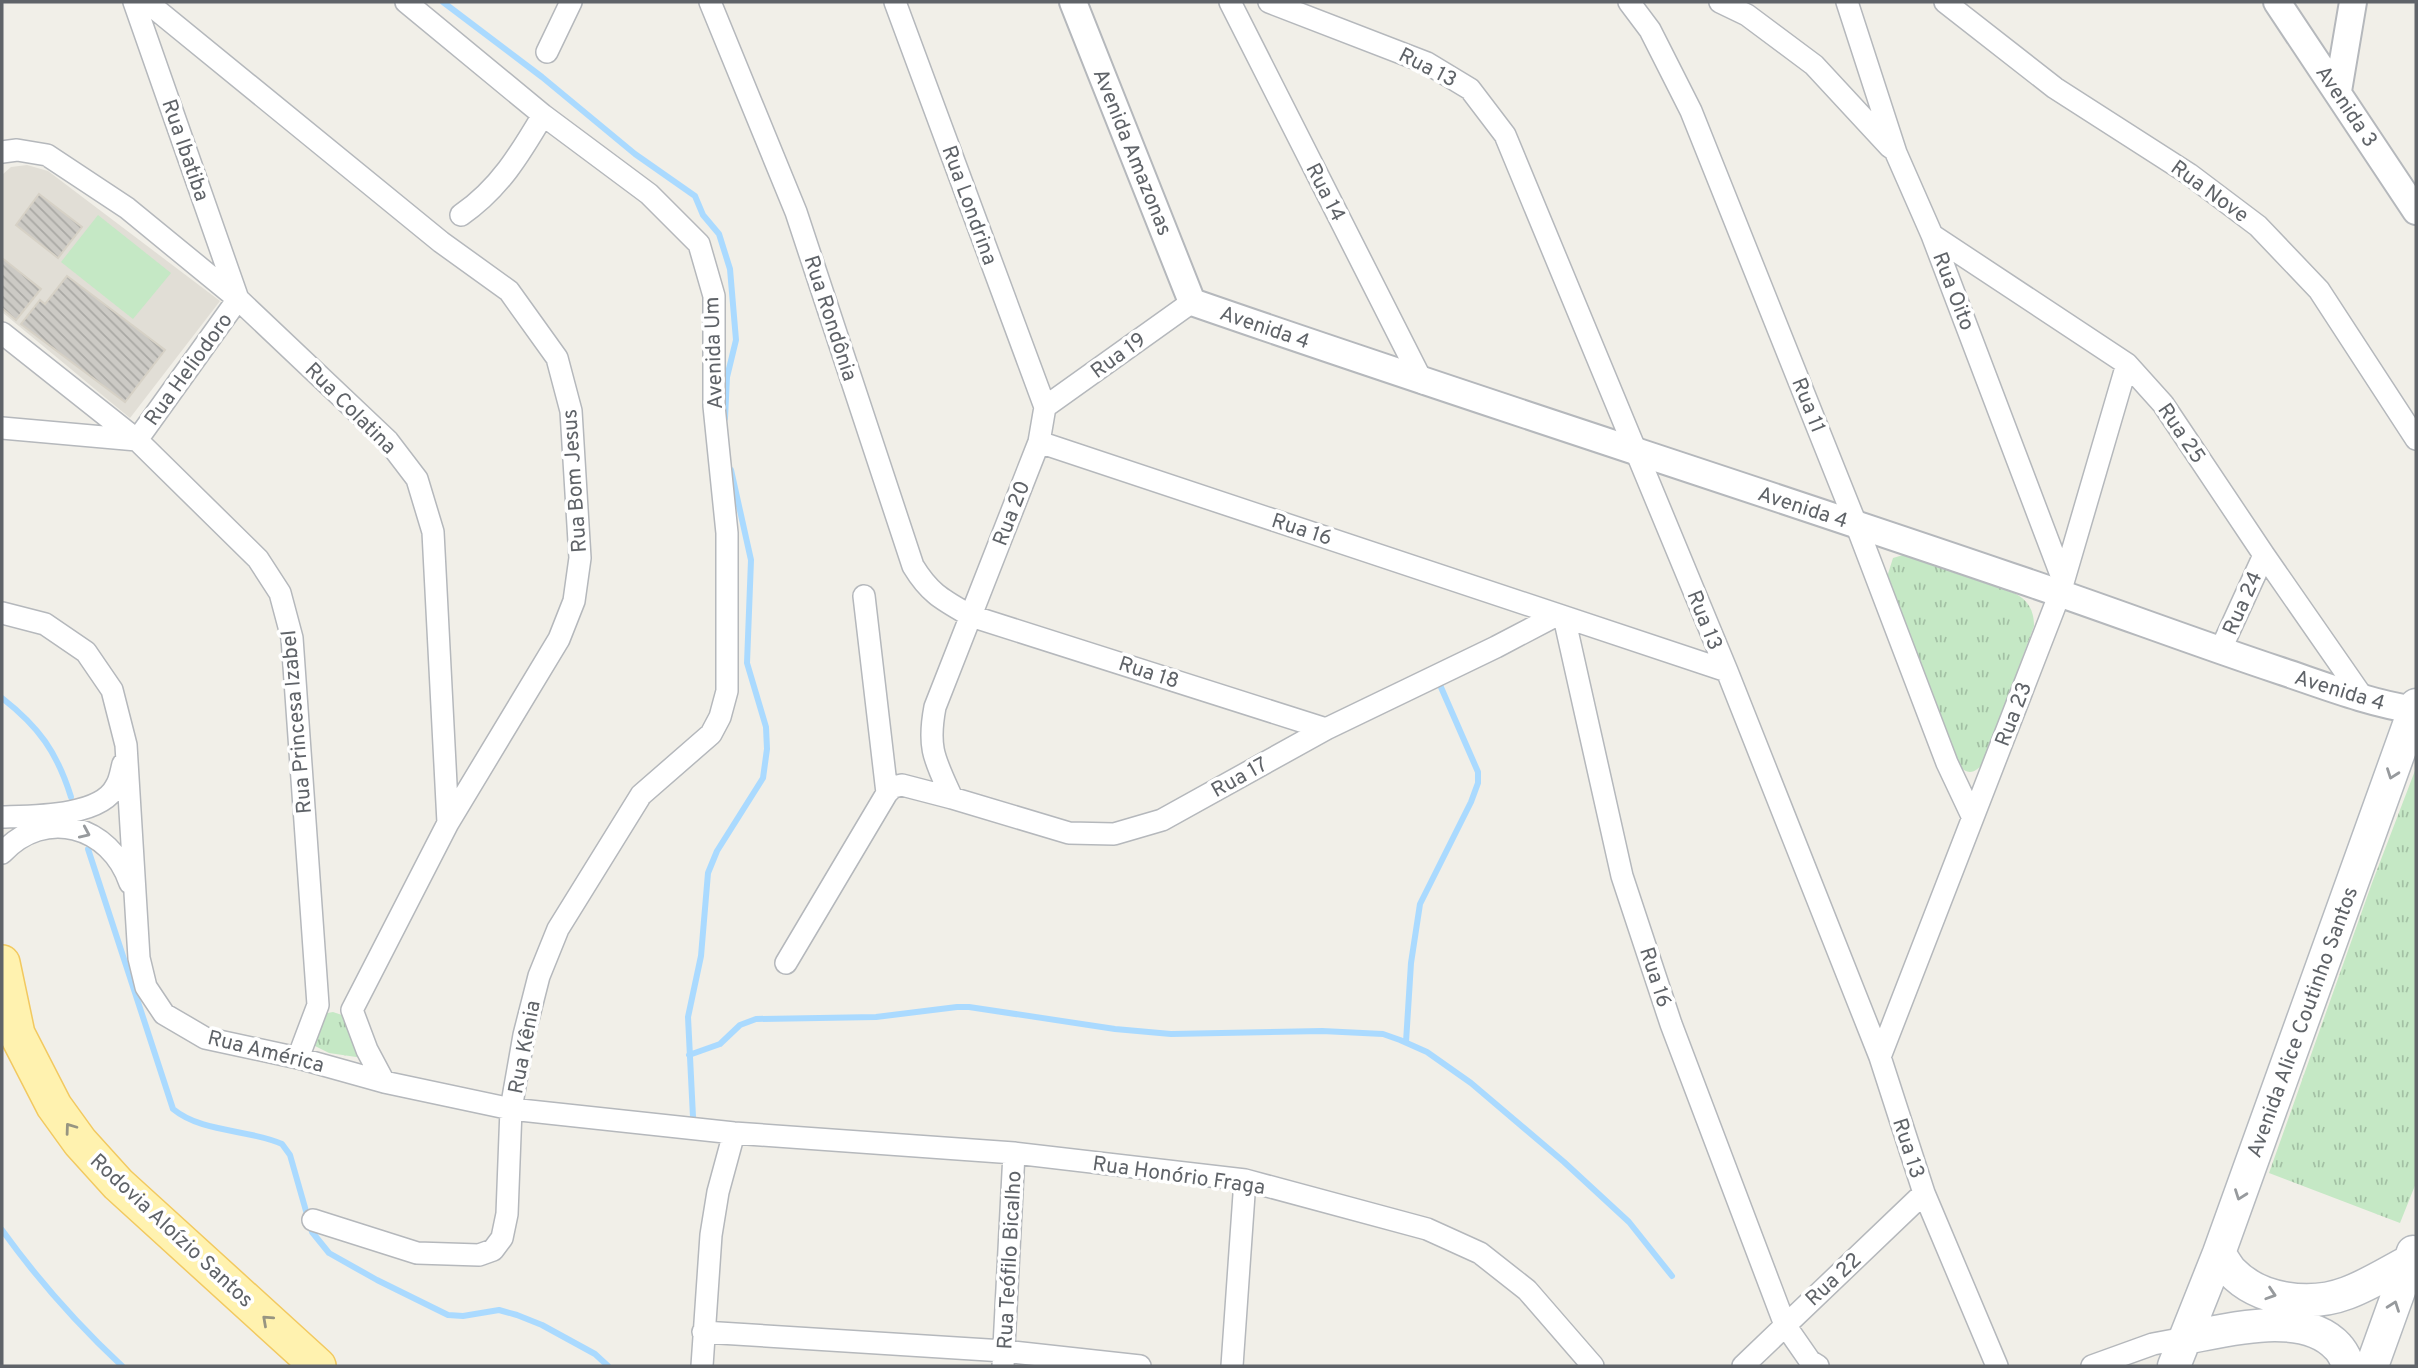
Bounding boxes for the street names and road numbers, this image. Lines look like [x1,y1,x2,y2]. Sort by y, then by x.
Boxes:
street label: Rua 13 [1394,42,1461,94]
street label: Avenida 3 [2309,61,2383,153]
street label: Avenida Amazonas [1086,65,1177,240]
street label: Rua Ibatiba [155,96,215,205]
street label: Rua Londrina [934,142,1003,269]
street label: Rua Nove [2165,155,2253,230]
street label: Rua 14 [1299,159,1351,226]
street label: Rua Oito [1925,249,1980,335]
street label: Rua Rondônia [797,252,863,385]
street label: Avenida Um [699,296,730,410]
street label: Avenida 4 [1216,300,1313,356]
street label: Rua Heliodoro [139,308,239,432]
street label: Rua 19 [1086,327,1152,385]
street label: Rua Colatina [298,357,402,461]
street label: Rua 11 [1784,374,1831,437]
street label: Rua 25 [2151,398,2211,469]
street label: Rua Bom Jesus [557,408,594,554]
street label: Rua 20 [988,477,1037,550]
street label: Avenida 4 [1754,481,1851,536]
street label: Rua 16 [1268,508,1335,553]
street label: Rua 24 [2217,567,2269,640]
street label: Rua 13 [1679,587,1728,654]
street label: Rua Princesa Izabel [276,629,319,815]
street label: Rua 18 [1115,651,1182,696]
street label: Avenida 4 [2291,665,2388,718]
street label: Rua 23 [1990,678,2039,751]
street label: Rua 17 [1207,752,1273,805]
street label: Avenida Alice Coutinho Santos [2242,883,2365,1162]
street label: Rua 16 [1632,944,1677,1011]
street label: Rua Kênia [503,998,548,1096]
street label: Rua América [205,1025,327,1080]
street label: Rua 13 [1885,1115,1930,1182]
street label: Rodovia Aloízio Santos [84,1148,258,1314]
street label: Rua Honório Fraga [1091,1151,1267,1202]
street label: Rua Teófilo Bicalho [992,1170,1029,1350]
street label: Rua 22 [1800,1247,1868,1313]

